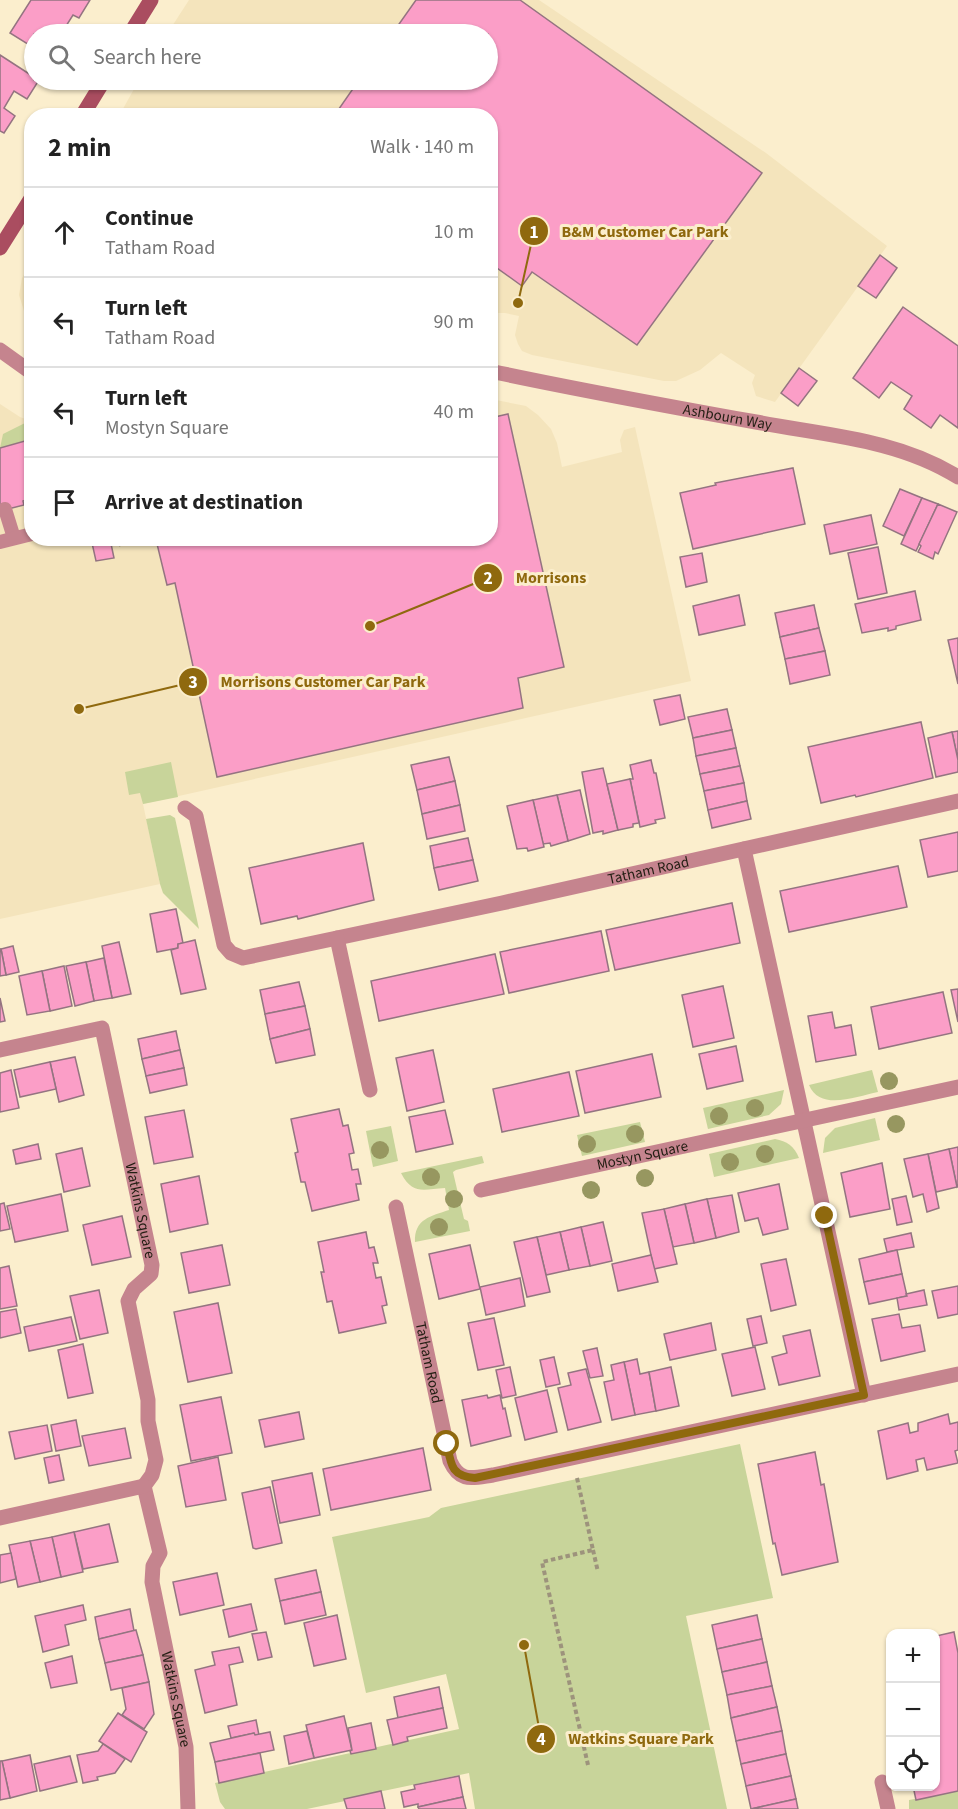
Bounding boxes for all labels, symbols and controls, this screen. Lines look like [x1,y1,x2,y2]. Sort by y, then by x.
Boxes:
search box [24,24,498,90]
icon: search [45,41,78,74]
text: Search here [93,41,201,73]
text: 2 min [48,129,111,166]
text: Walk · 140 m [370,133,474,161]
text: Continue [105,202,194,234]
callout: B&M Customer Car Park [519,214,740,248]
icon: ahead [48,216,81,249]
text: 10 m [434,218,474,246]
text: 1 [529,220,539,245]
text: B&M Customer Car Park [562,221,729,243]
text: Tatham Road [105,234,215,262]
text: Turn left [105,292,187,324]
icon: left [48,306,81,339]
text: 90 m [434,308,474,336]
text: Tatham Road [105,324,215,352]
text: Turn left [105,382,187,414]
icon: left [48,396,81,429]
text: 40 m [434,398,474,426]
street label: Ashbourn Way [681,399,774,436]
text: Mostyn Square [105,414,229,442]
icon: arrive [48,486,81,519]
text: Arrive at destination [105,486,303,518]
callout: Morrisons [473,561,598,595]
text: 2 [483,566,493,591]
text: Morrisons [516,567,586,589]
callout: Morrisons Customer Car Park [178,665,437,699]
text: 3 [188,670,198,695]
text: Morrisons Customer Car Park [221,671,426,693]
street label: Tatham Road [606,851,691,890]
street label: Mostyn Square [595,1136,690,1176]
street label: Watkins Square [120,1161,160,1260]
route end [811,1202,837,1228]
street label: Tatham Road [410,1320,447,1405]
route start [433,1430,459,1456]
map controls [886,1629,940,1791]
button: + [886,1629,940,1683]
street label: Watkins Square [156,1650,196,1749]
button: − [886,1683,940,1737]
callout: Watkins Square Park [526,1722,726,1756]
text: 4 [536,1727,546,1752]
text: Watkins Square Park [568,1728,714,1750]
button: locate [886,1737,940,1791]

